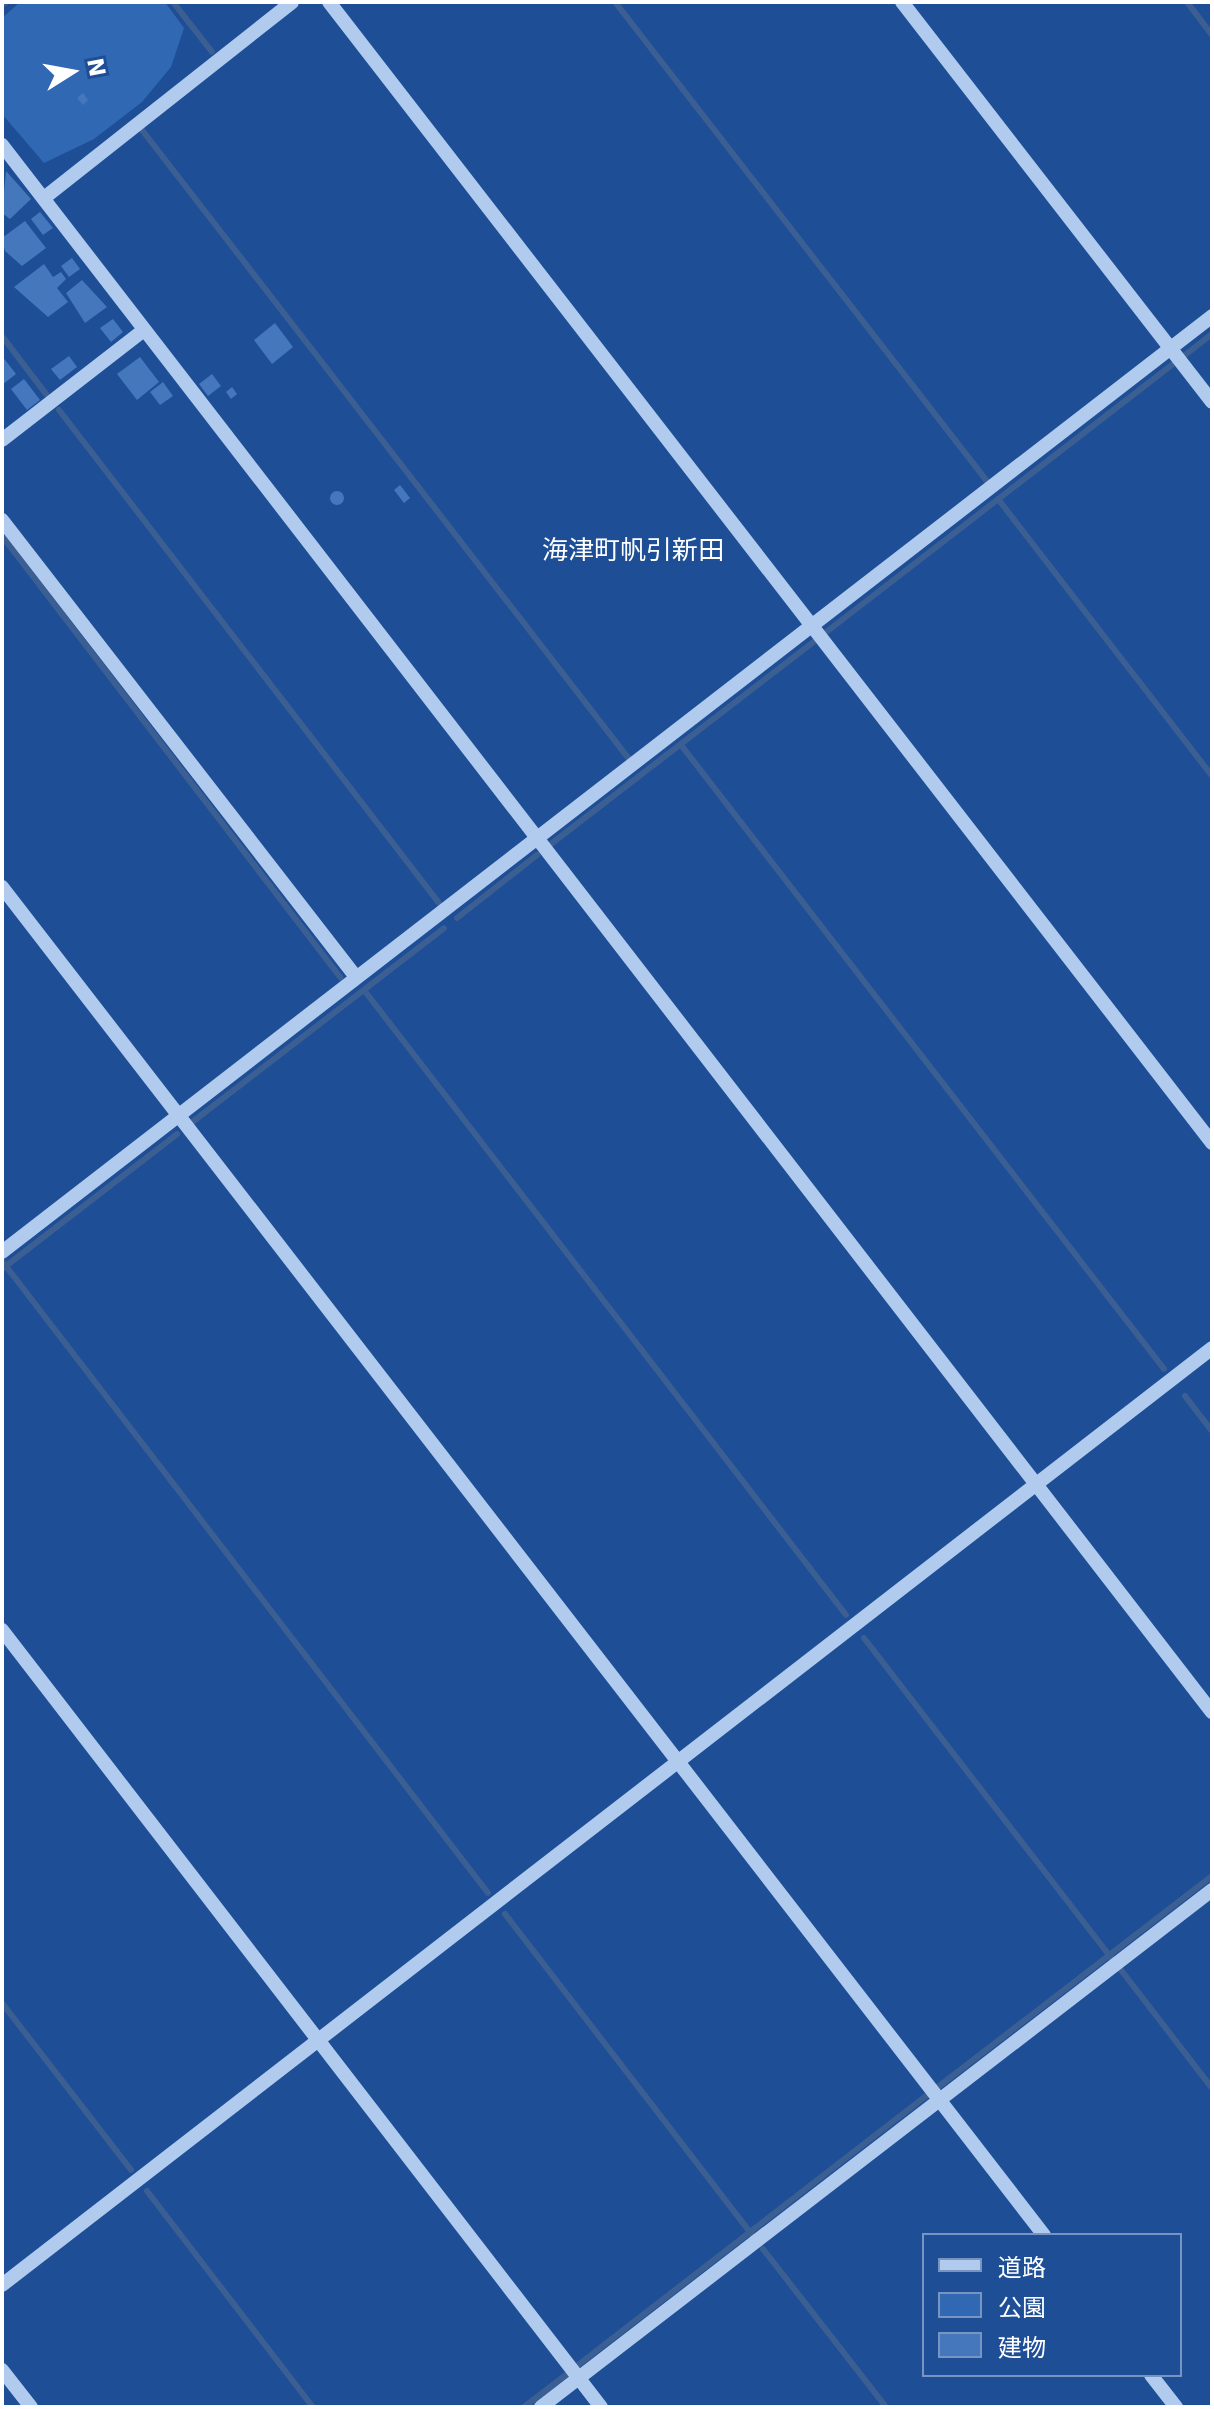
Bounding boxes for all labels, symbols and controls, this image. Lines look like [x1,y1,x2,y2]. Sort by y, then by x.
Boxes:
north arrow [32,32,112,112]
text: N [82,56,110,79]
district label: 海津町帆引新田 [542,535,724,567]
legend [922,2233,1182,2377]
text: 道路 [998,2254,1046,2282]
text: 公園 [998,2294,1046,2322]
text: 建物 [998,2334,1046,2362]

